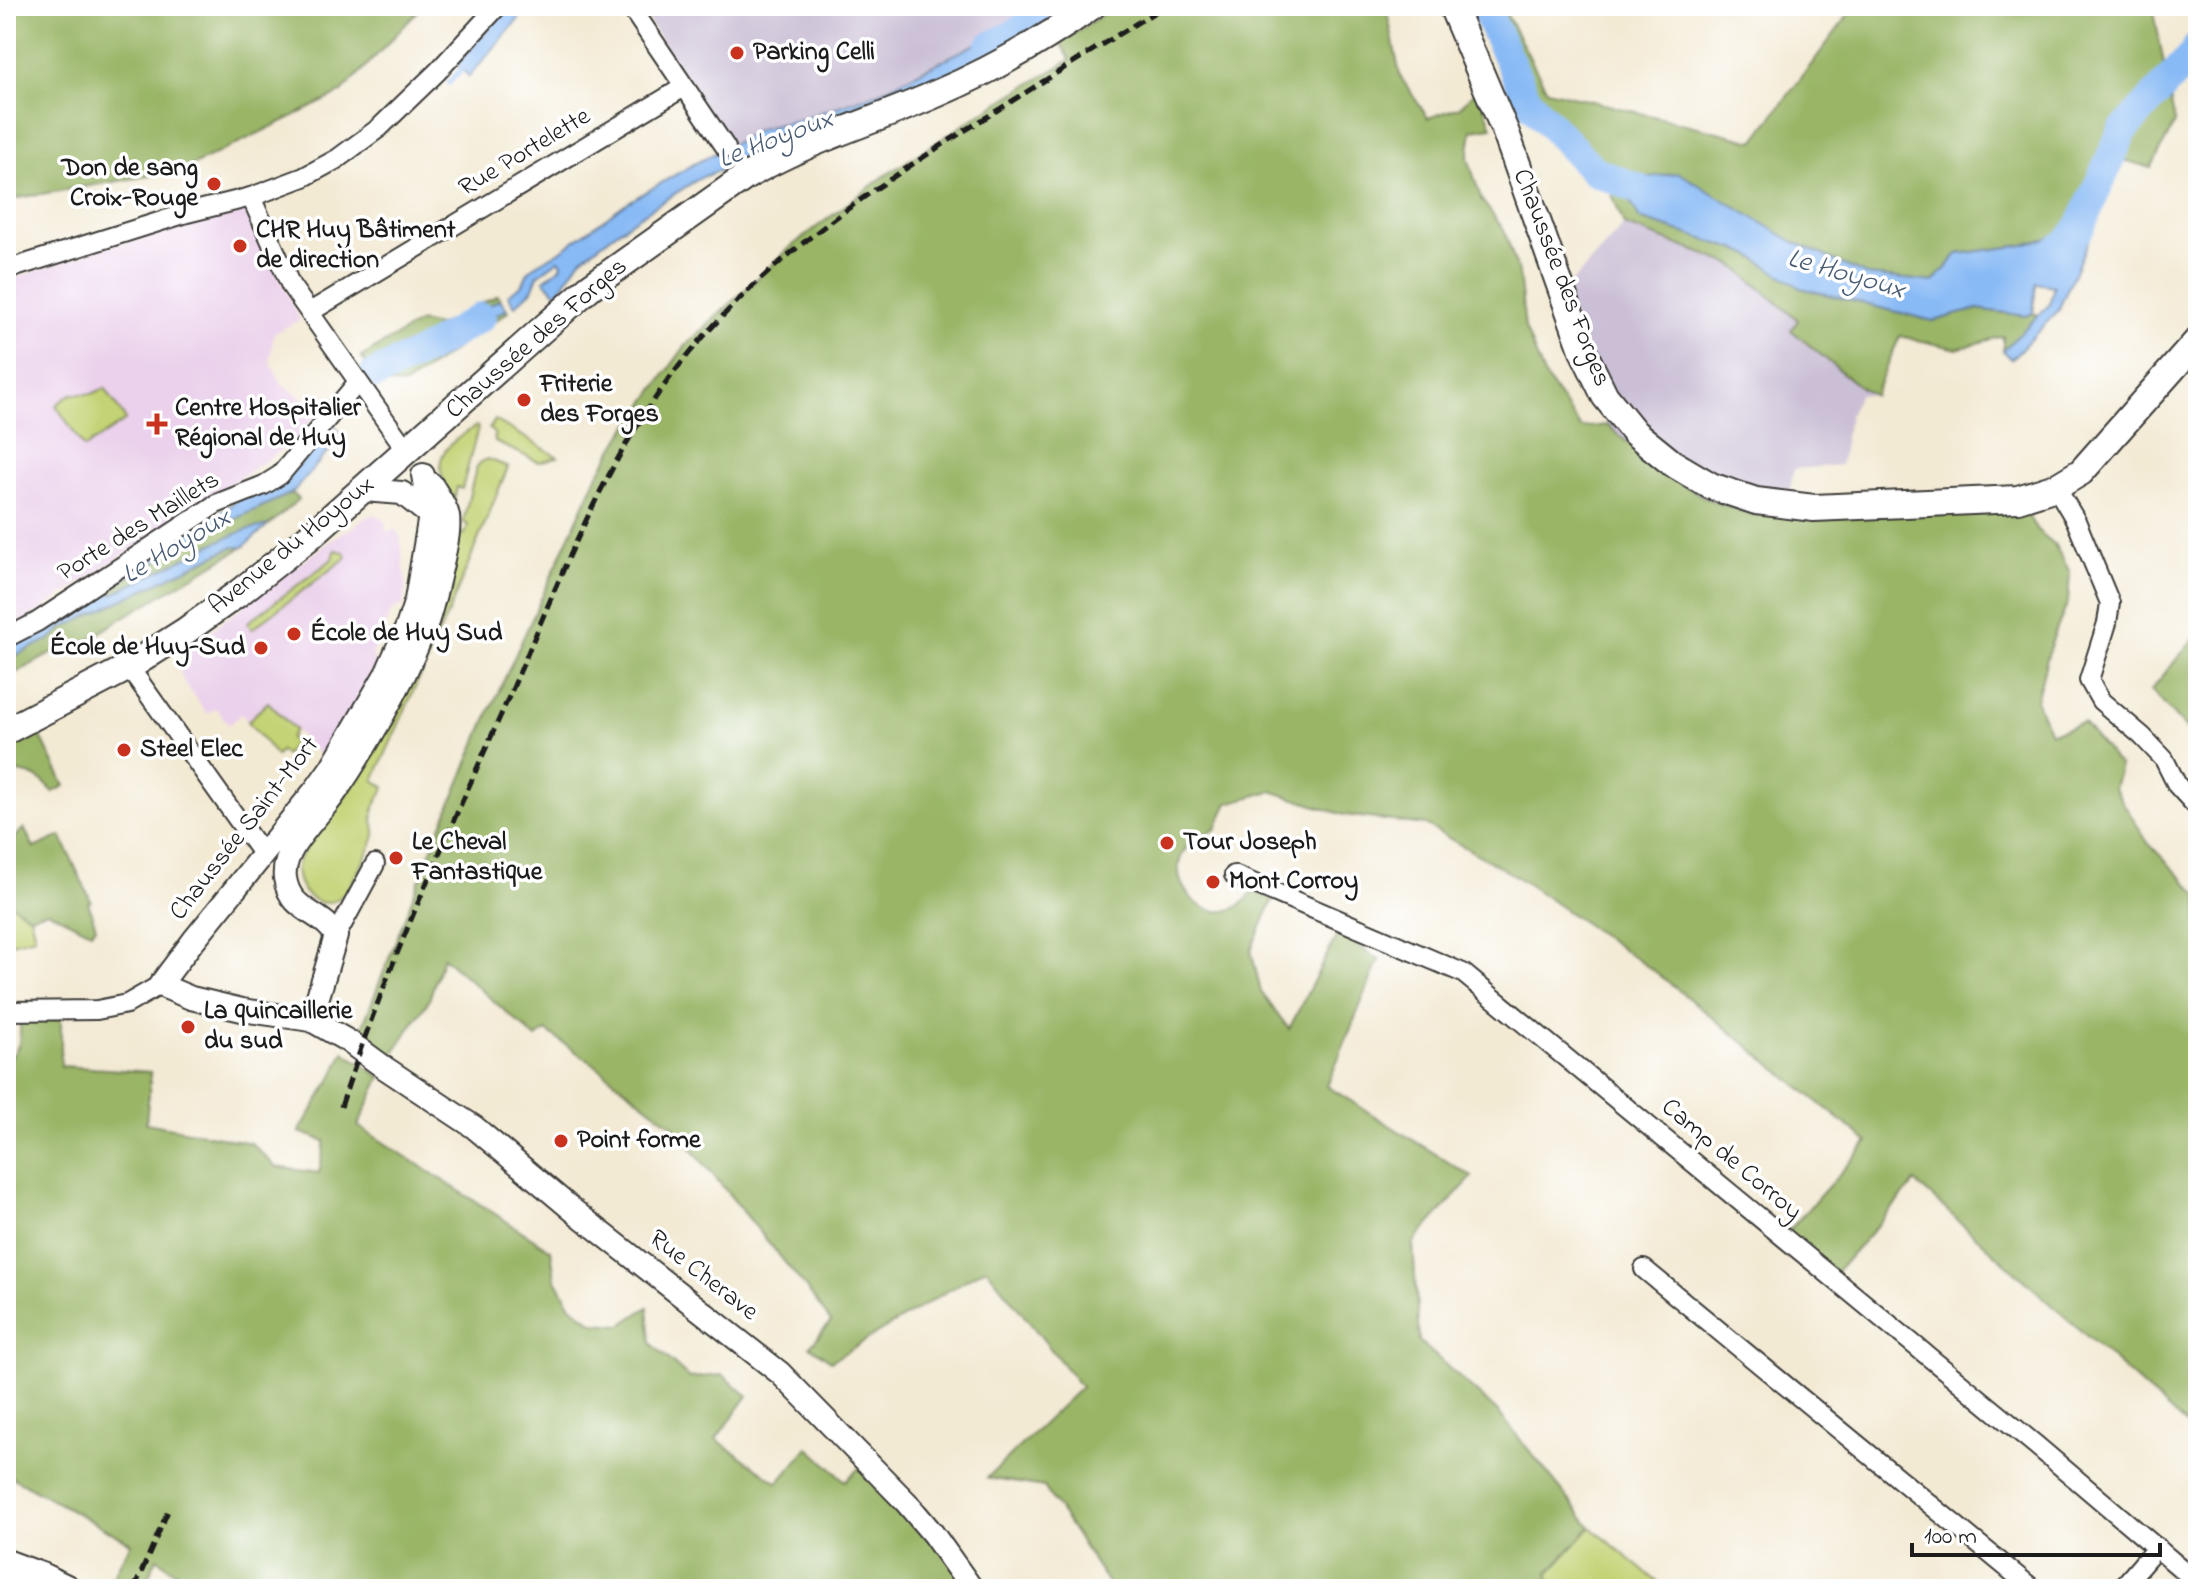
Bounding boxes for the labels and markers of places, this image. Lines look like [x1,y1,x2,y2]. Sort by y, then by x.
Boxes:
place label: Parking Celli [753,34,875,73]
marker: Parking Celli [728,44,746,62]
place label: Don de sang Croix-Rouge [61,150,199,219]
marker: Don de sang Croix-Rouge [205,175,223,193]
place label: CHR Huy Bâtiment de direction [256,212,456,280]
marker: CHR Huy Bâtiment de direction [231,237,249,255]
place label: Friterie des Forges [538,366,659,435]
place label: Centre Hospitalier Régional de Huy [175,390,362,459]
marker: Friterie des Forges [515,391,533,409]
marker: Centre Hospitalier Régional de Huy [146,413,168,435]
place label: École de Huy Sud [310,615,503,653]
marker: École de Huy Sud [285,625,303,643]
place label: École de Huy-Sud [49,629,245,667]
marker: École de Huy-Sud [252,639,270,657]
place label: Steel Elec [140,731,244,769]
marker: Steel Elec [115,741,133,759]
place label: Le Cheval Fantastique [410,824,544,892]
place label: Tour Joseph [1183,824,1317,862]
marker: Tour Joseph [1158,834,1176,852]
marker: Le Cheval Fantastique [387,849,405,867]
place label: Mont Corroy [1229,863,1358,901]
marker: Mont Corroy [1204,873,1222,891]
place label: La quincaillerie du sud [204,993,354,1061]
marker: La quincaillerie du sud [179,1018,197,1036]
place label: Point forme [577,1122,702,1160]
marker: Point forme [552,1132,570,1150]

